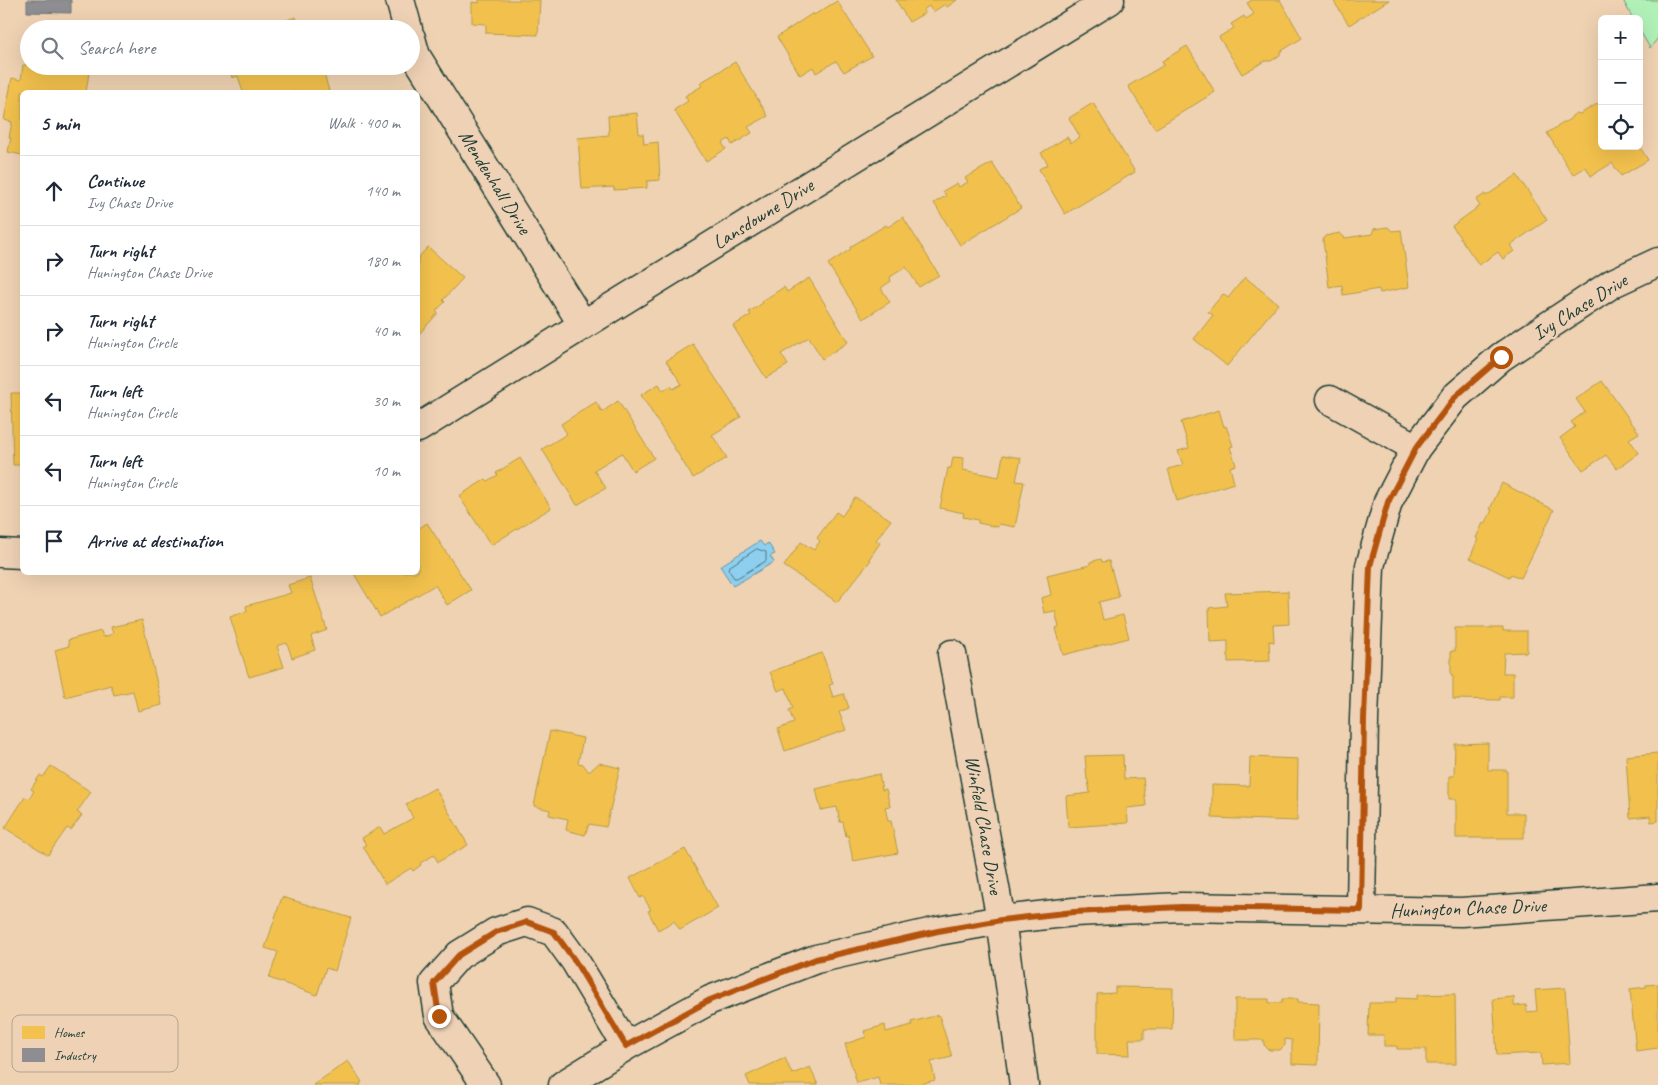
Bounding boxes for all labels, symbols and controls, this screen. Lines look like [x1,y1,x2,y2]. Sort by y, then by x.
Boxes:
map controls [1598,15,1643,150]
button: + [1598,15,1643,60]
search box [20,20,420,75]
icon: search [38,34,66,62]
text: Search here [78,36,155,60]
button: − [1598,60,1643,105]
button: locate [1598,105,1643,150]
text: 5 min [40,110,80,136]
text: Walk · 400 m [328,113,400,133]
street label: Mendenhall Drive [453,125,538,240]
text: Continue [87,169,144,193]
street label: Lansdowne Drive [708,172,819,255]
icon: ahead [40,177,68,205]
text: 140 m [366,181,400,201]
text: Ivy Chase Drive [87,193,173,213]
text: Turn right [87,239,154,263]
icon: right [40,247,68,275]
text: 180 m [366,251,400,271]
text: Hunington Chase Drive [87,263,212,283]
street label: Ivy Chase Drive [1528,267,1633,346]
text: Turn right [87,309,154,333]
icon: right [40,317,68,345]
text: 40 m [373,321,400,341]
text: Hunington Circle [87,333,177,353]
route start [1490,346,1513,369]
text: Turn left [87,379,142,403]
icon: left [40,387,68,415]
text: 30 m [373,391,400,411]
text: Hunington Circle [87,403,177,423]
text: Turn left [87,449,142,473]
icon: left [40,457,68,485]
text: 10 m [373,461,400,481]
text: Hunington Circle [87,473,177,493]
icon: arrive [40,527,68,555]
text: Arrive at destination [87,529,223,553]
street label: Winfield Chase Drive [960,754,1009,898]
street label: Hunington Chase Drive [1390,893,1548,923]
route end [428,1005,451,1028]
legend [12,1015,178,1072]
text: Homes [54,1024,85,1041]
text: Industry [54,1047,97,1064]

